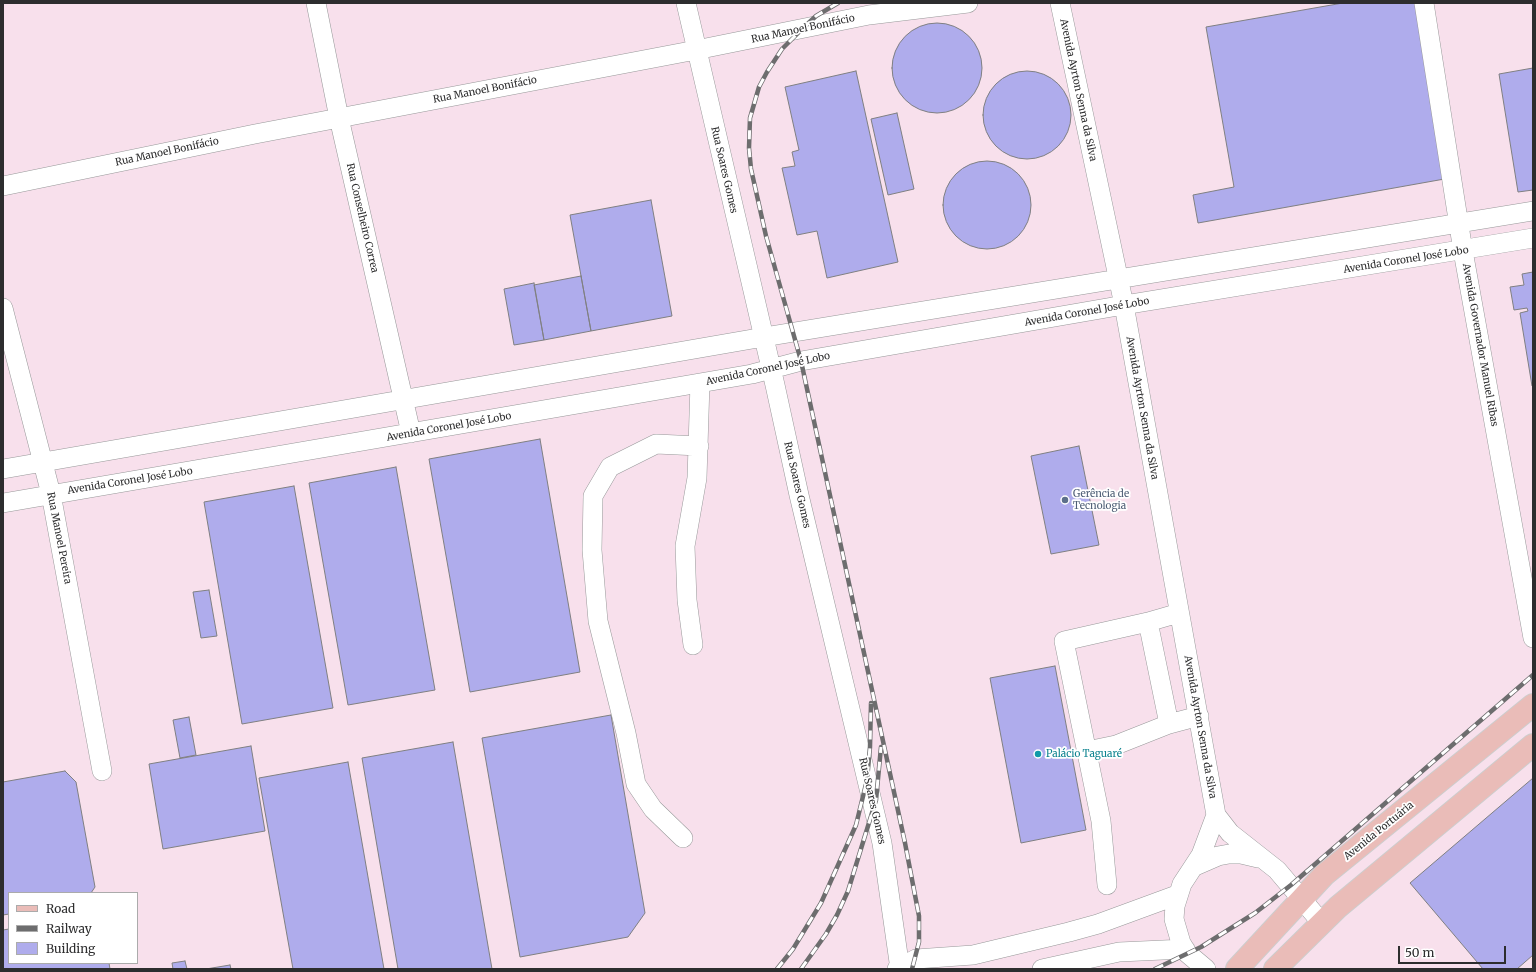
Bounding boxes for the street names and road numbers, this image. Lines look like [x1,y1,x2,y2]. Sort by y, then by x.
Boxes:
street label: Rua Manoel Bonifácio [750,12,856,46]
street label: Avenida Ayrton Senna da Silva [1057,18,1099,162]
street label: Rua Manoel Bonifácio [432,74,538,106]
street label: Rua Soares Gomes [708,126,740,214]
street label: Rua Manoel Bonifácio [114,135,220,169]
street label: Rua Conselheiro Correa [344,162,380,274]
street label: Avenida Coronel José Lobo [1343,244,1469,276]
street label: Avenida Governador Manuel Ribas [1460,263,1500,427]
street label: Avenida Coronel José Lobo [1024,295,1150,329]
street label: Avenida Ayrton Senna da Silva [1123,335,1161,481]
street label: Avenida Coronel José Lobo [705,350,831,388]
street label: Avenida Coronel José Lobo [386,410,512,444]
street label: Rua Soares Gomes [781,441,813,529]
street label: Avenida Coronel José Lobo [67,465,193,497]
street label: Rua Manoel Pereira [44,491,74,585]
street label: Avenida Ayrton Senna da Silva [1181,654,1219,800]
street label: Rua Soares Gomes [856,757,888,845]
street label: Avenida Portuária [1342,799,1416,863]

